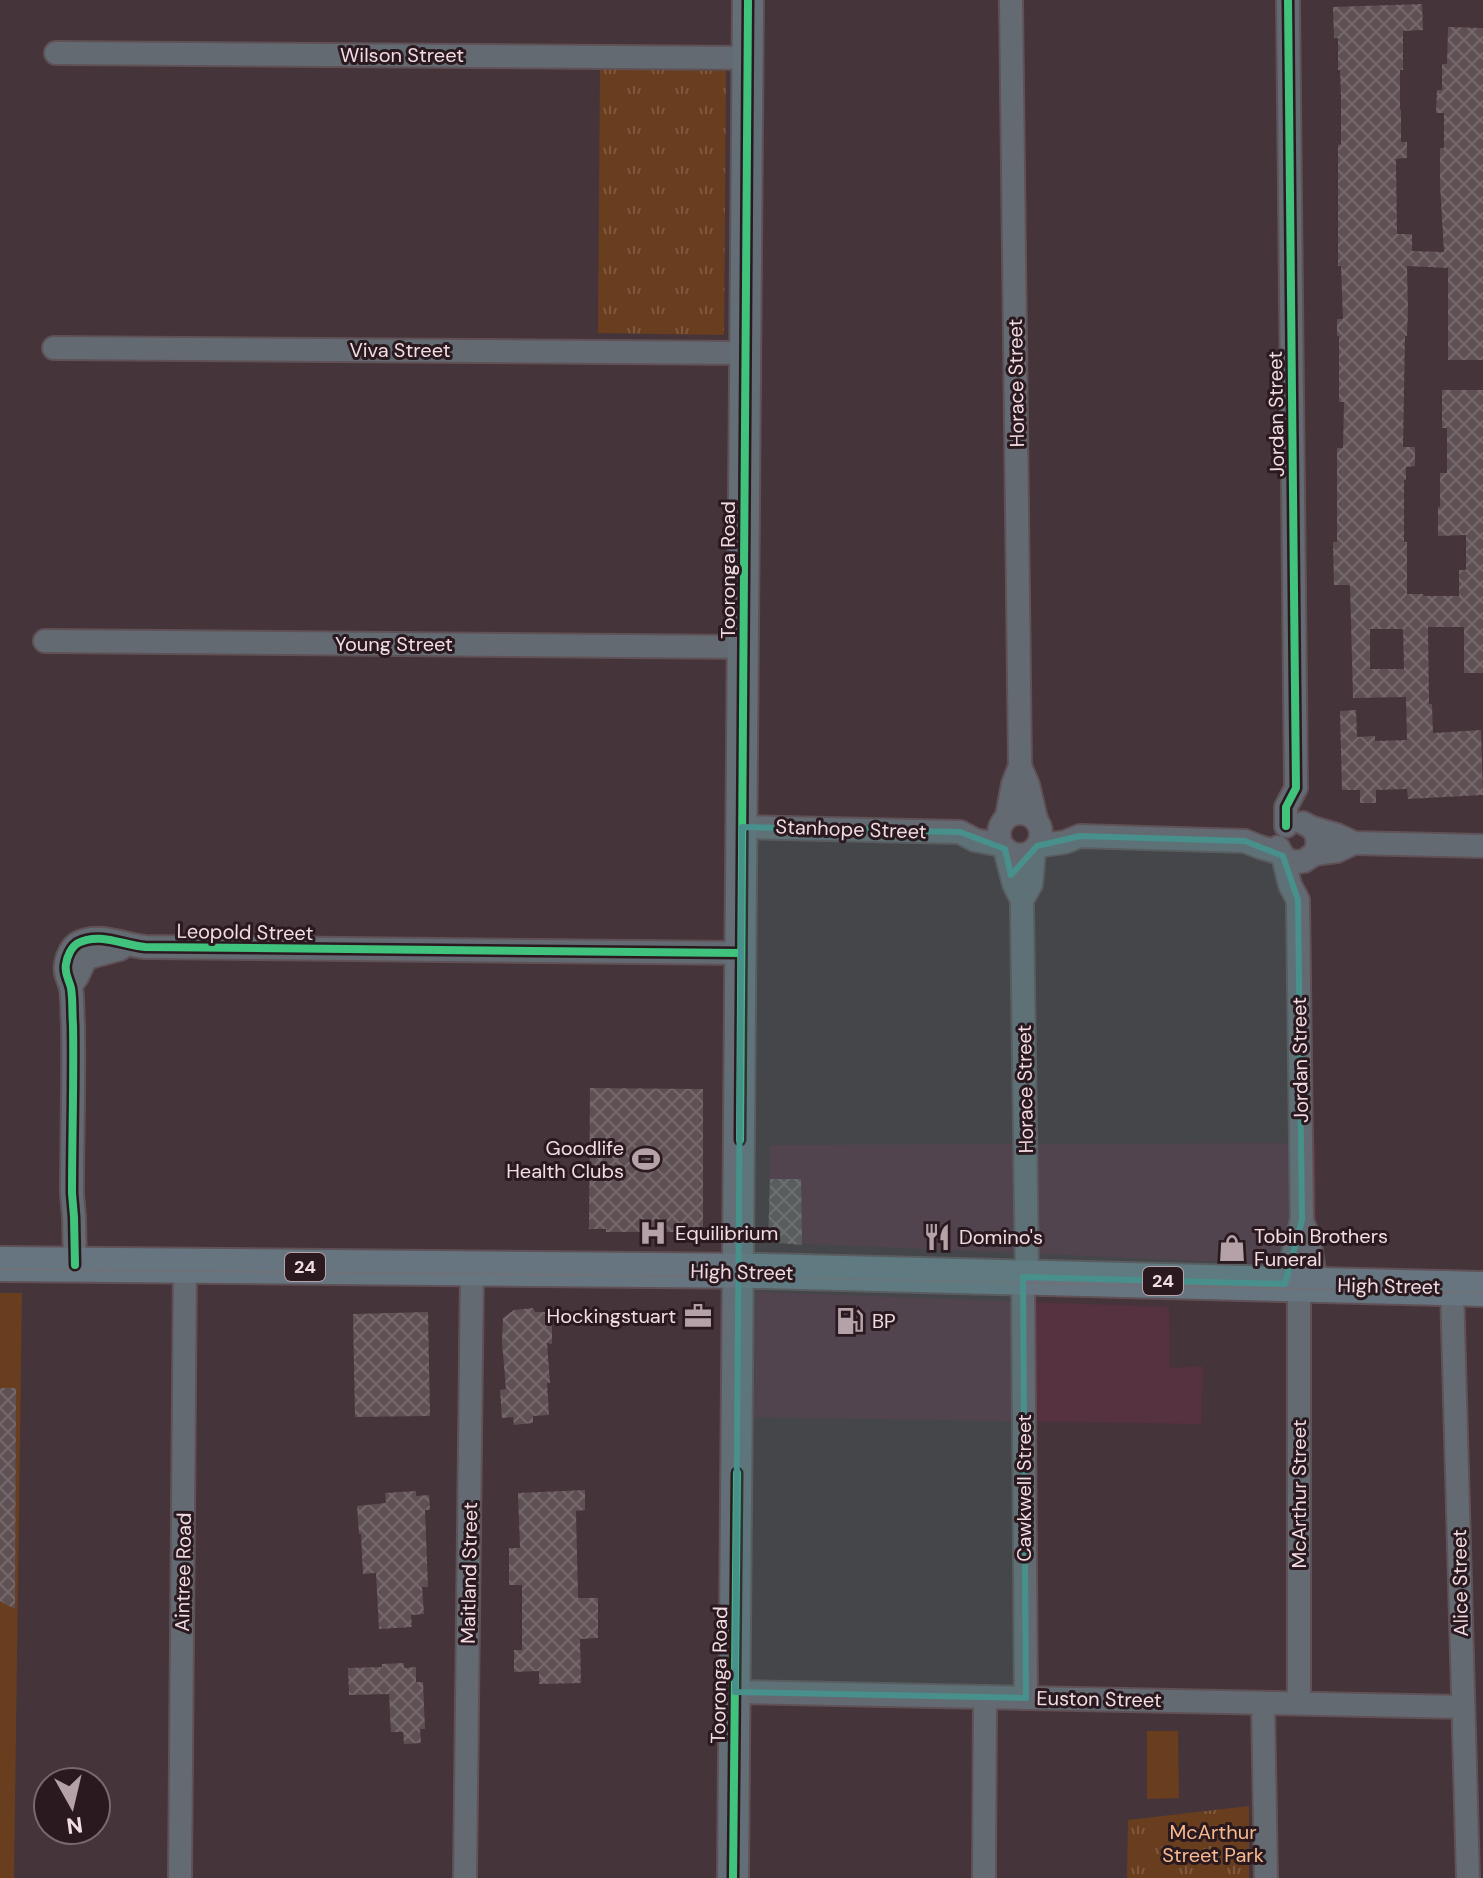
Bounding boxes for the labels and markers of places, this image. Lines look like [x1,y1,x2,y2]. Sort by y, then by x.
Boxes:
place label: Goodlife Health Clubs [506,1135,624,1184]
sports icon: Goodlife Health Clubs [631,1144,661,1174]
hospital icon: Equilibrium [638,1218,668,1248]
place label: Equilibrium [675,1220,778,1246]
restaurant icon: Domino's [922,1222,952,1252]
place label: Tobin Brothers Funeral [1254,1223,1388,1272]
place label: Domino's [959,1224,1043,1250]
shop icon: Tobin Brothers Funeral [1217,1233,1247,1263]
office icon: Hockingstuart [683,1301,713,1331]
place label: Hockingstuart [547,1303,676,1329]
fuel station icon: BP [835,1306,865,1336]
place label: BP [872,1308,896,1334]

